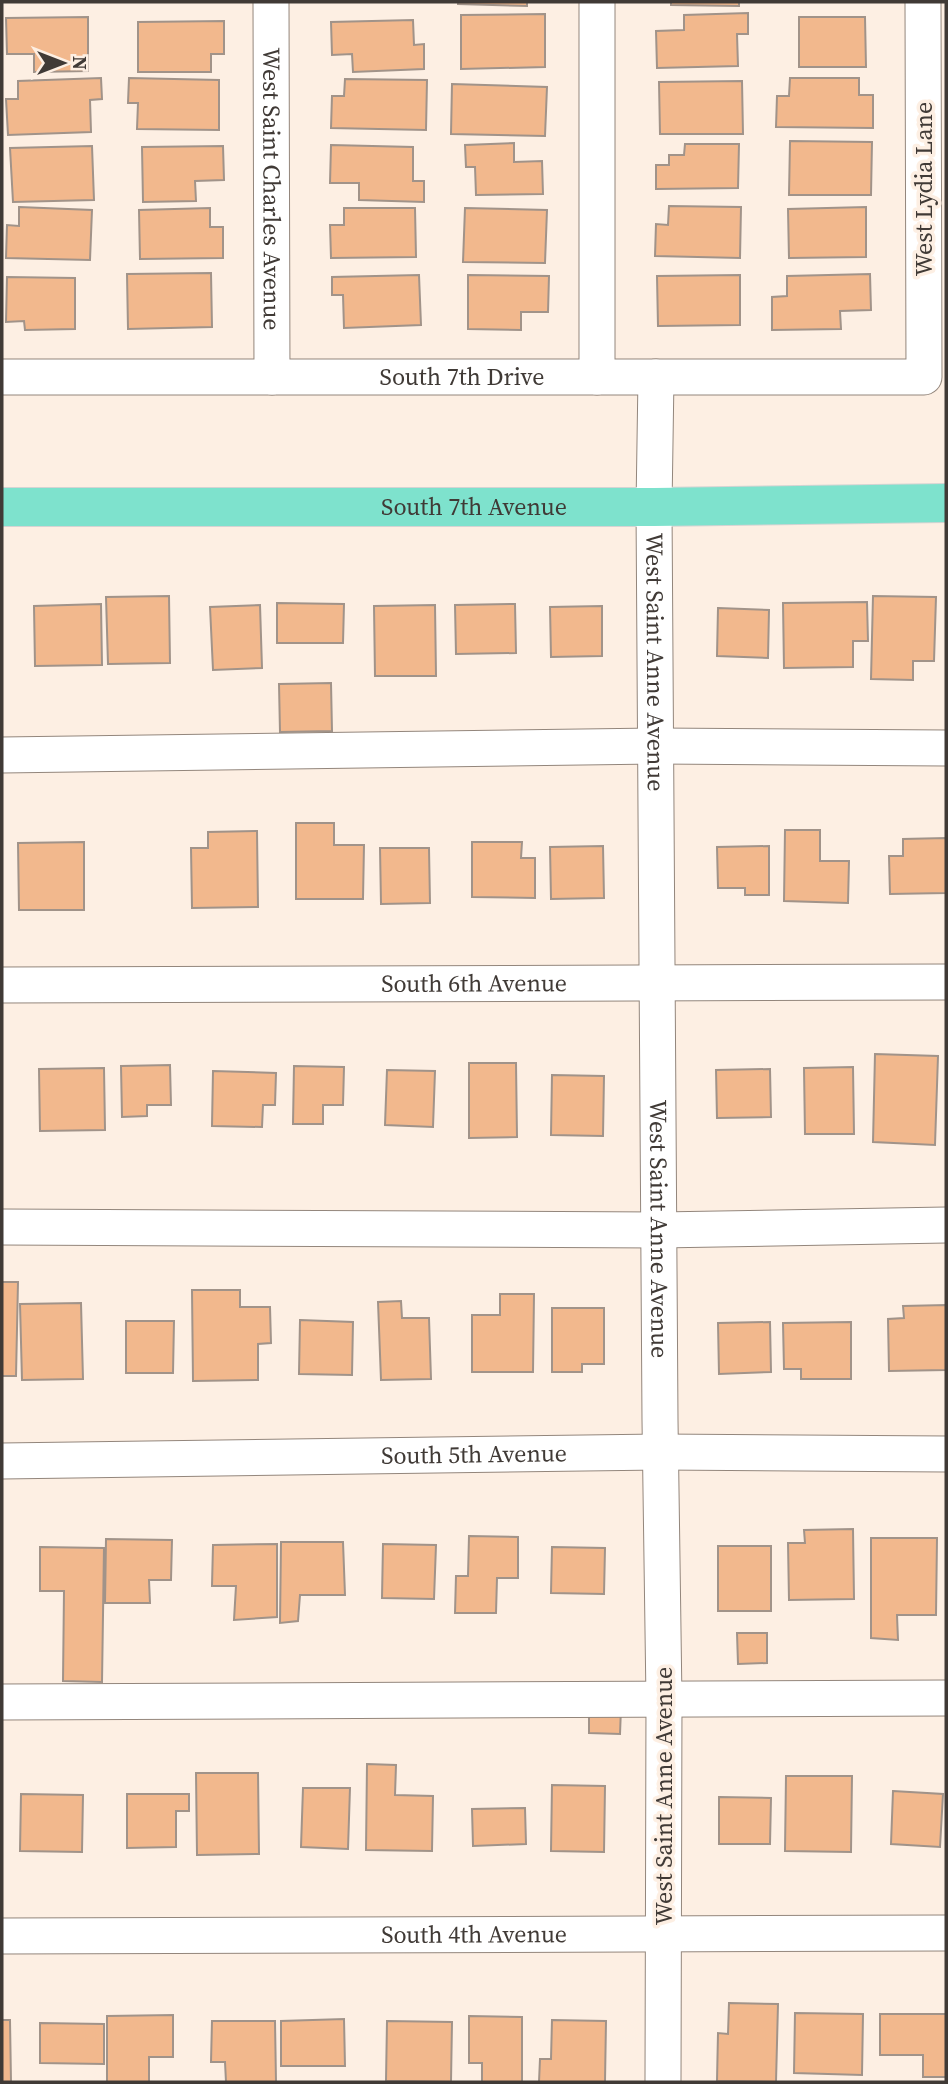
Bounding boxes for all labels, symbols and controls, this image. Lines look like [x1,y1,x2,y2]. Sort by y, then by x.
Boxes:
north arrow [28,28,98,98]
street label: West Saint Charles Avenue [255,48,289,330]
text: N [67,56,93,70]
street label: West Lydia Lane [907,102,940,276]
street label: South 7th Drive [380,360,544,393]
street label: South 7th Avenue [381,490,567,523]
street label: West Saint Anne Avenue [638,533,673,791]
street label: South 6th Avenue [381,966,567,1000]
street label: West Saint Anne Avenue [642,1100,677,1358]
street label: South 5th Avenue [381,1436,567,1472]
street label: West Saint Anne Avenue [647,1667,680,1925]
street label: South 4th Avenue [381,1917,567,1951]

